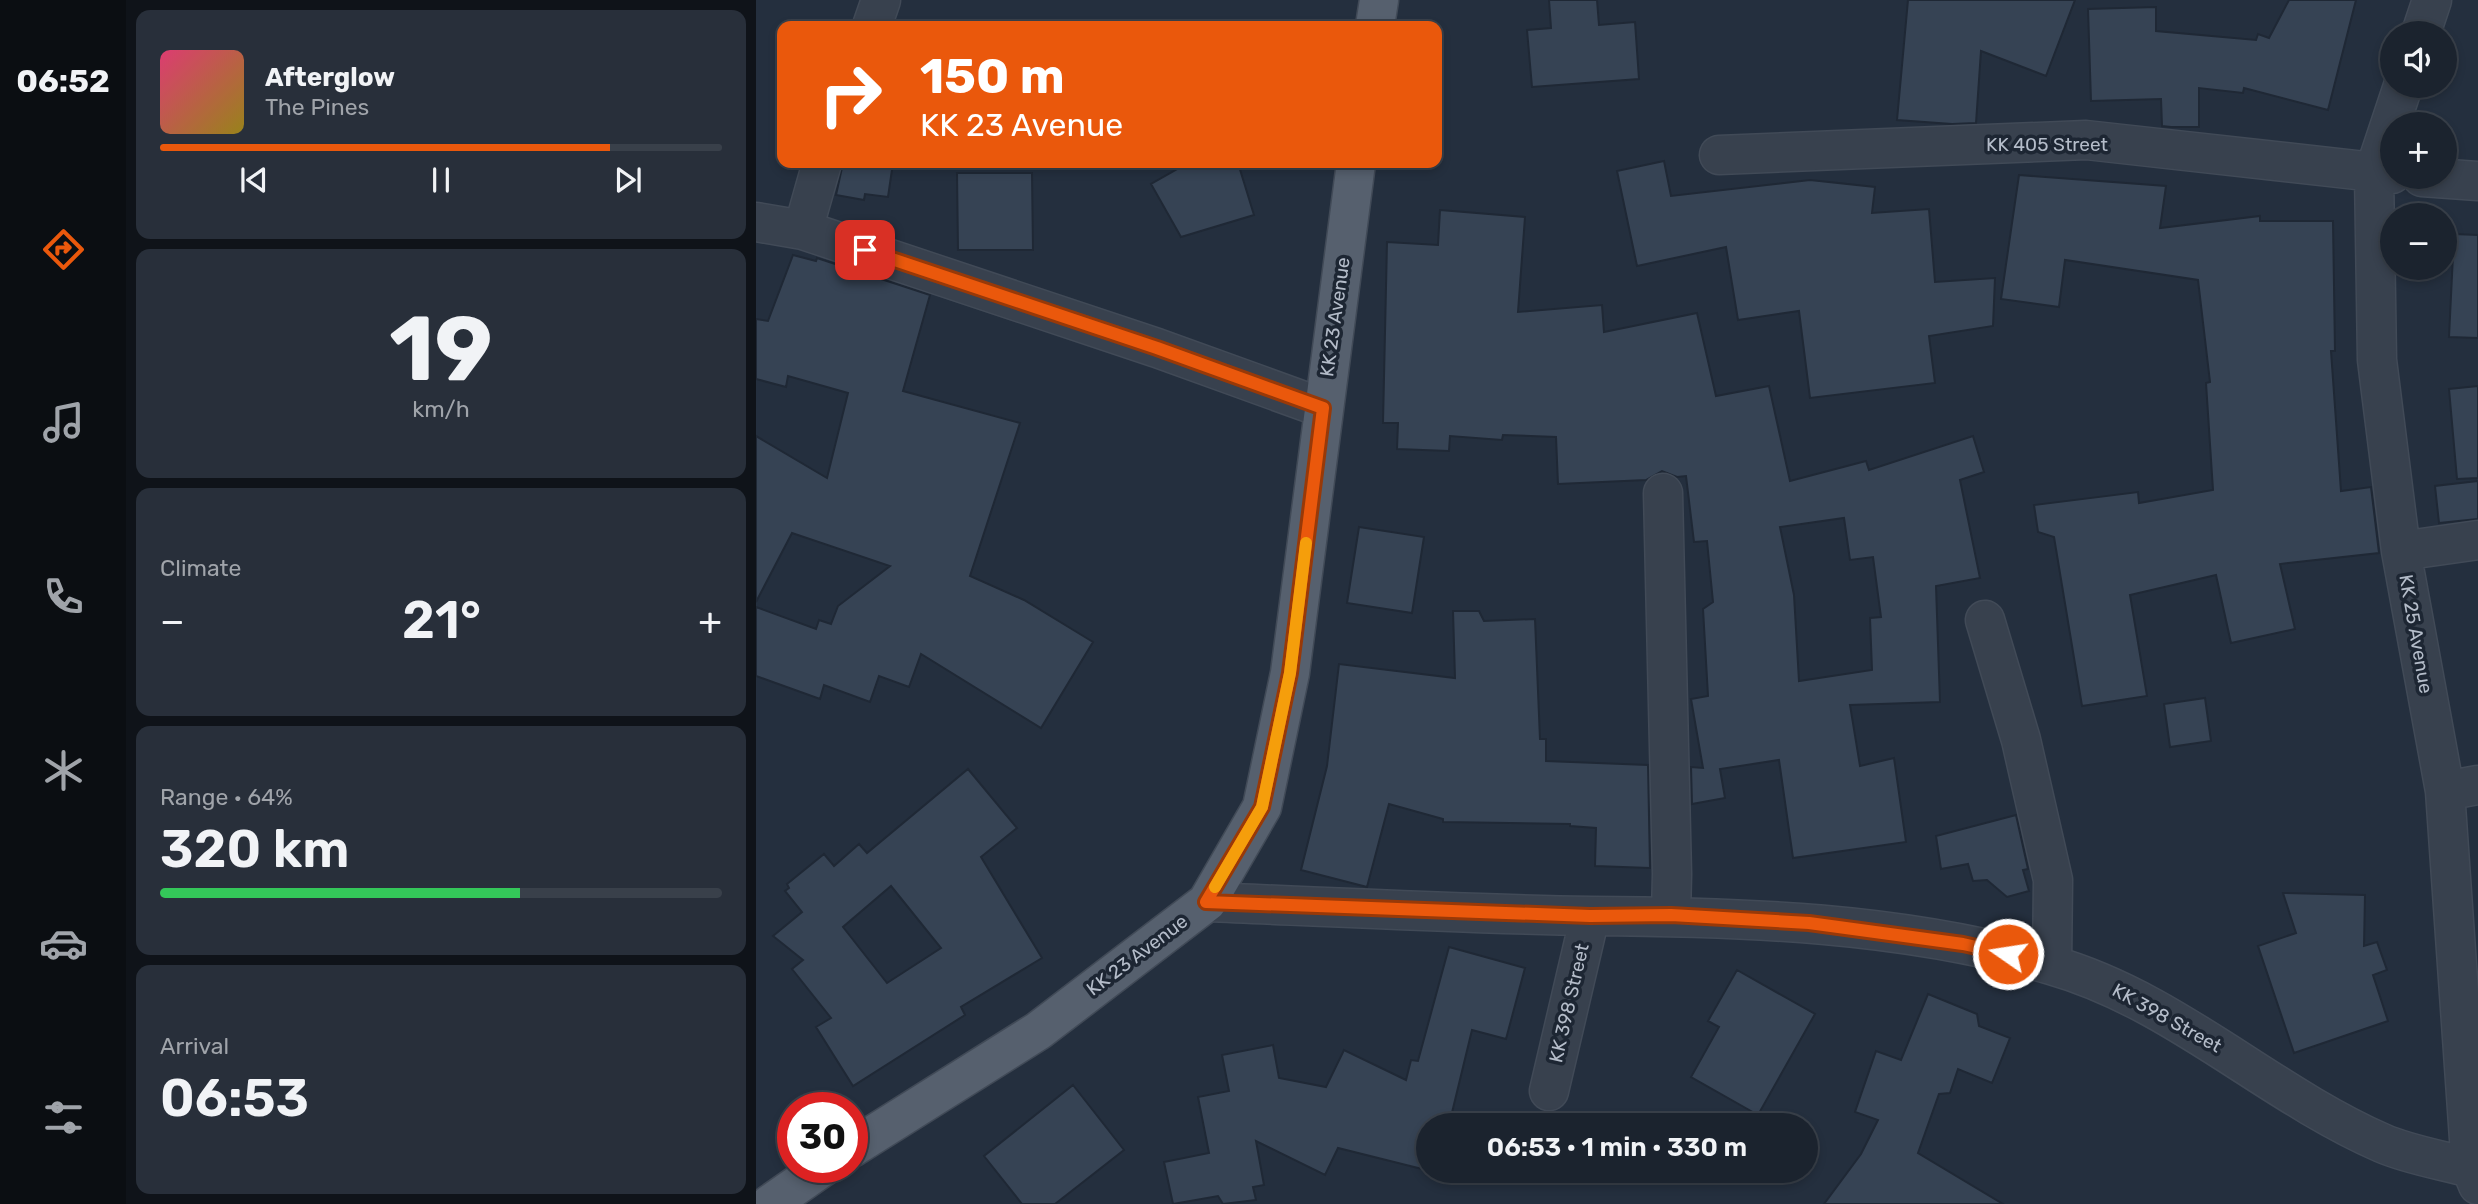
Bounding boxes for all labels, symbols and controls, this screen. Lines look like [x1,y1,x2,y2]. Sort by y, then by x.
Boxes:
map controls [2380,21,2457,280]
button: sound [2380,21,2457,98]
text: 150 m [920,47,1065,105]
icon: right [805,49,896,140]
text: 06:52 [16,62,110,100]
text: Afterglow [265,62,395,93]
text: The Pines [265,93,369,121]
text: KK 23 Avenue [920,106,1123,144]
button: + [2380,112,2457,189]
street label: KK 405 Street [1986,133,2109,156]
icon: previous [235,161,273,199]
icon: pause [422,161,460,199]
icon: next [609,161,647,199]
button: − [2380,203,2457,280]
pin [835,220,895,280]
icon: directions [39,225,88,274]
icon: arrive [846,231,884,269]
street label: KK 23 Avenue [1315,256,1355,378]
text: 19 [389,295,493,403]
text: km/h [412,395,470,423]
icon: music [39,398,88,447]
text: Climate [160,554,241,582]
icon: phone [39,572,88,621]
street label: KK 25 Avenue [2394,573,2438,695]
text: 21° [402,589,481,651]
text: − [160,598,185,644]
text: + [698,598,722,644]
icon: climate [39,746,88,795]
text: Range · 64% [160,783,293,811]
text: 320 km [160,818,349,880]
street label: KK 23 Avenue [1082,910,1192,1000]
position arrow [1971,917,2045,991]
icon: car [39,919,88,968]
street label: KK 398 Street [1544,941,1594,1065]
street label: KK 398 Street [2108,978,2226,1058]
text: Arrival [160,1032,229,1060]
text: 06:53 [160,1067,309,1129]
speed limit sign: 30 [777,1092,868,1183]
icon: filters [39,1093,88,1142]
text: 06:53 · 1 min · 330 m [1487,1132,1747,1163]

